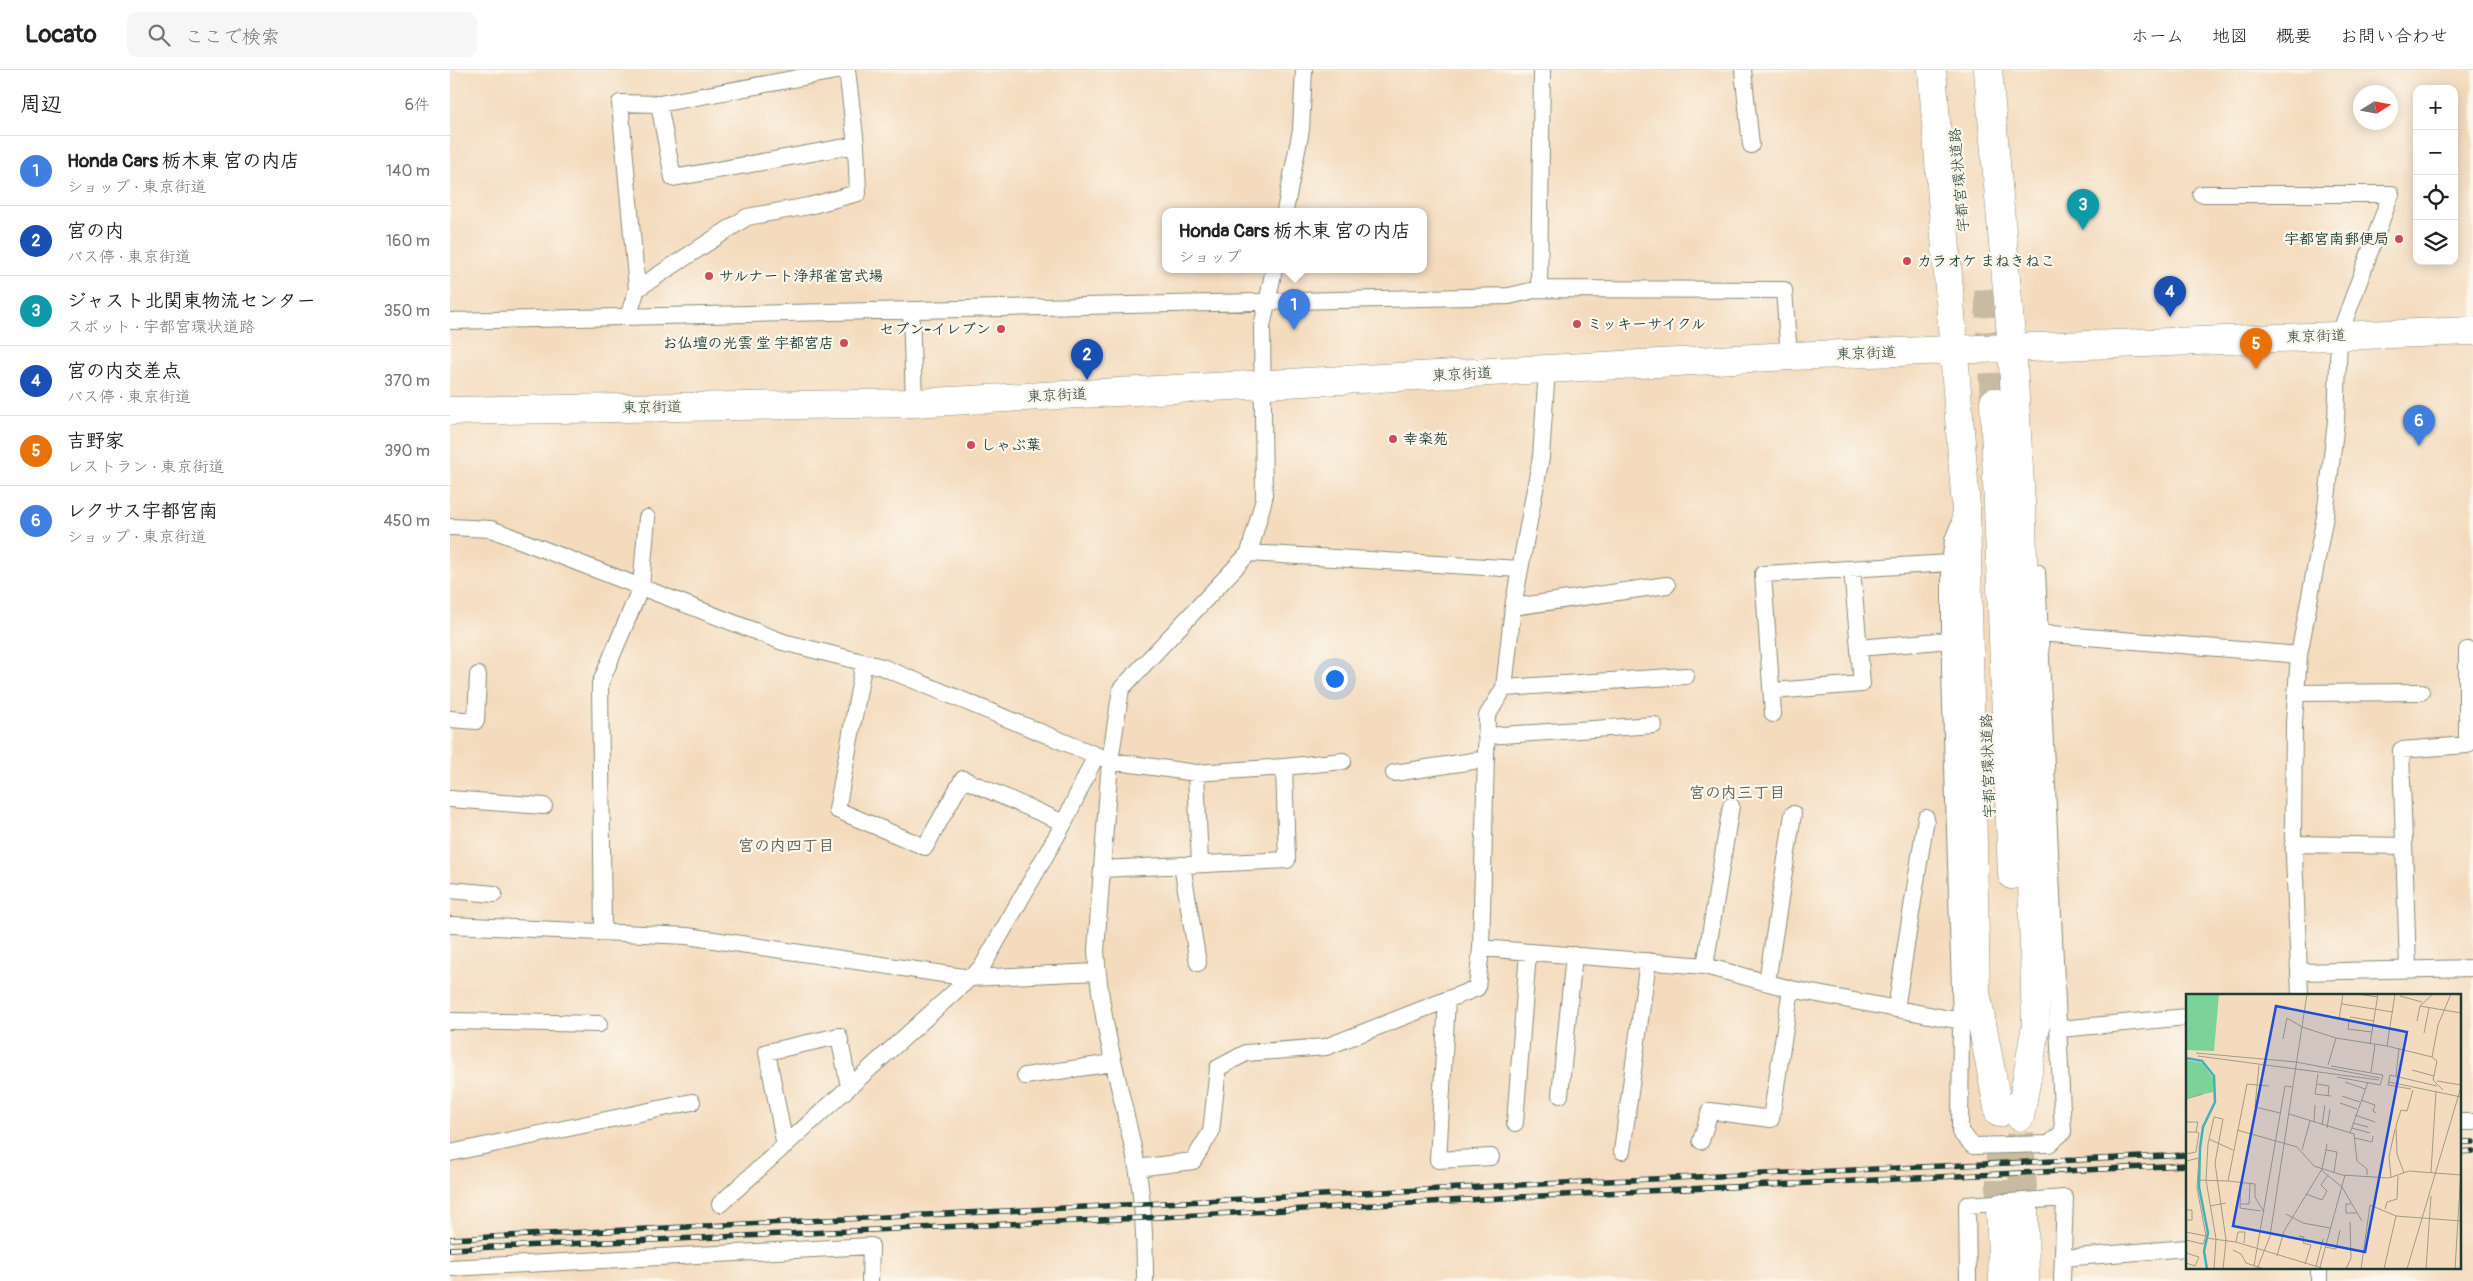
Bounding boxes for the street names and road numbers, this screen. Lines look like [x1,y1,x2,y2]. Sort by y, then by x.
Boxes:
street label: 宇都宮環状道路 [1945,127,1974,233]
street label: 東京街道 [2286,326,2346,347]
street label: 東京街道 [1836,343,1896,364]
street label: 東京街道 [1432,363,1492,386]
street label: 東京街道 [1027,384,1087,407]
street label: 東京街道 [622,397,682,418]
street label: 宇都宮環状道路 [1977,713,2000,819]

